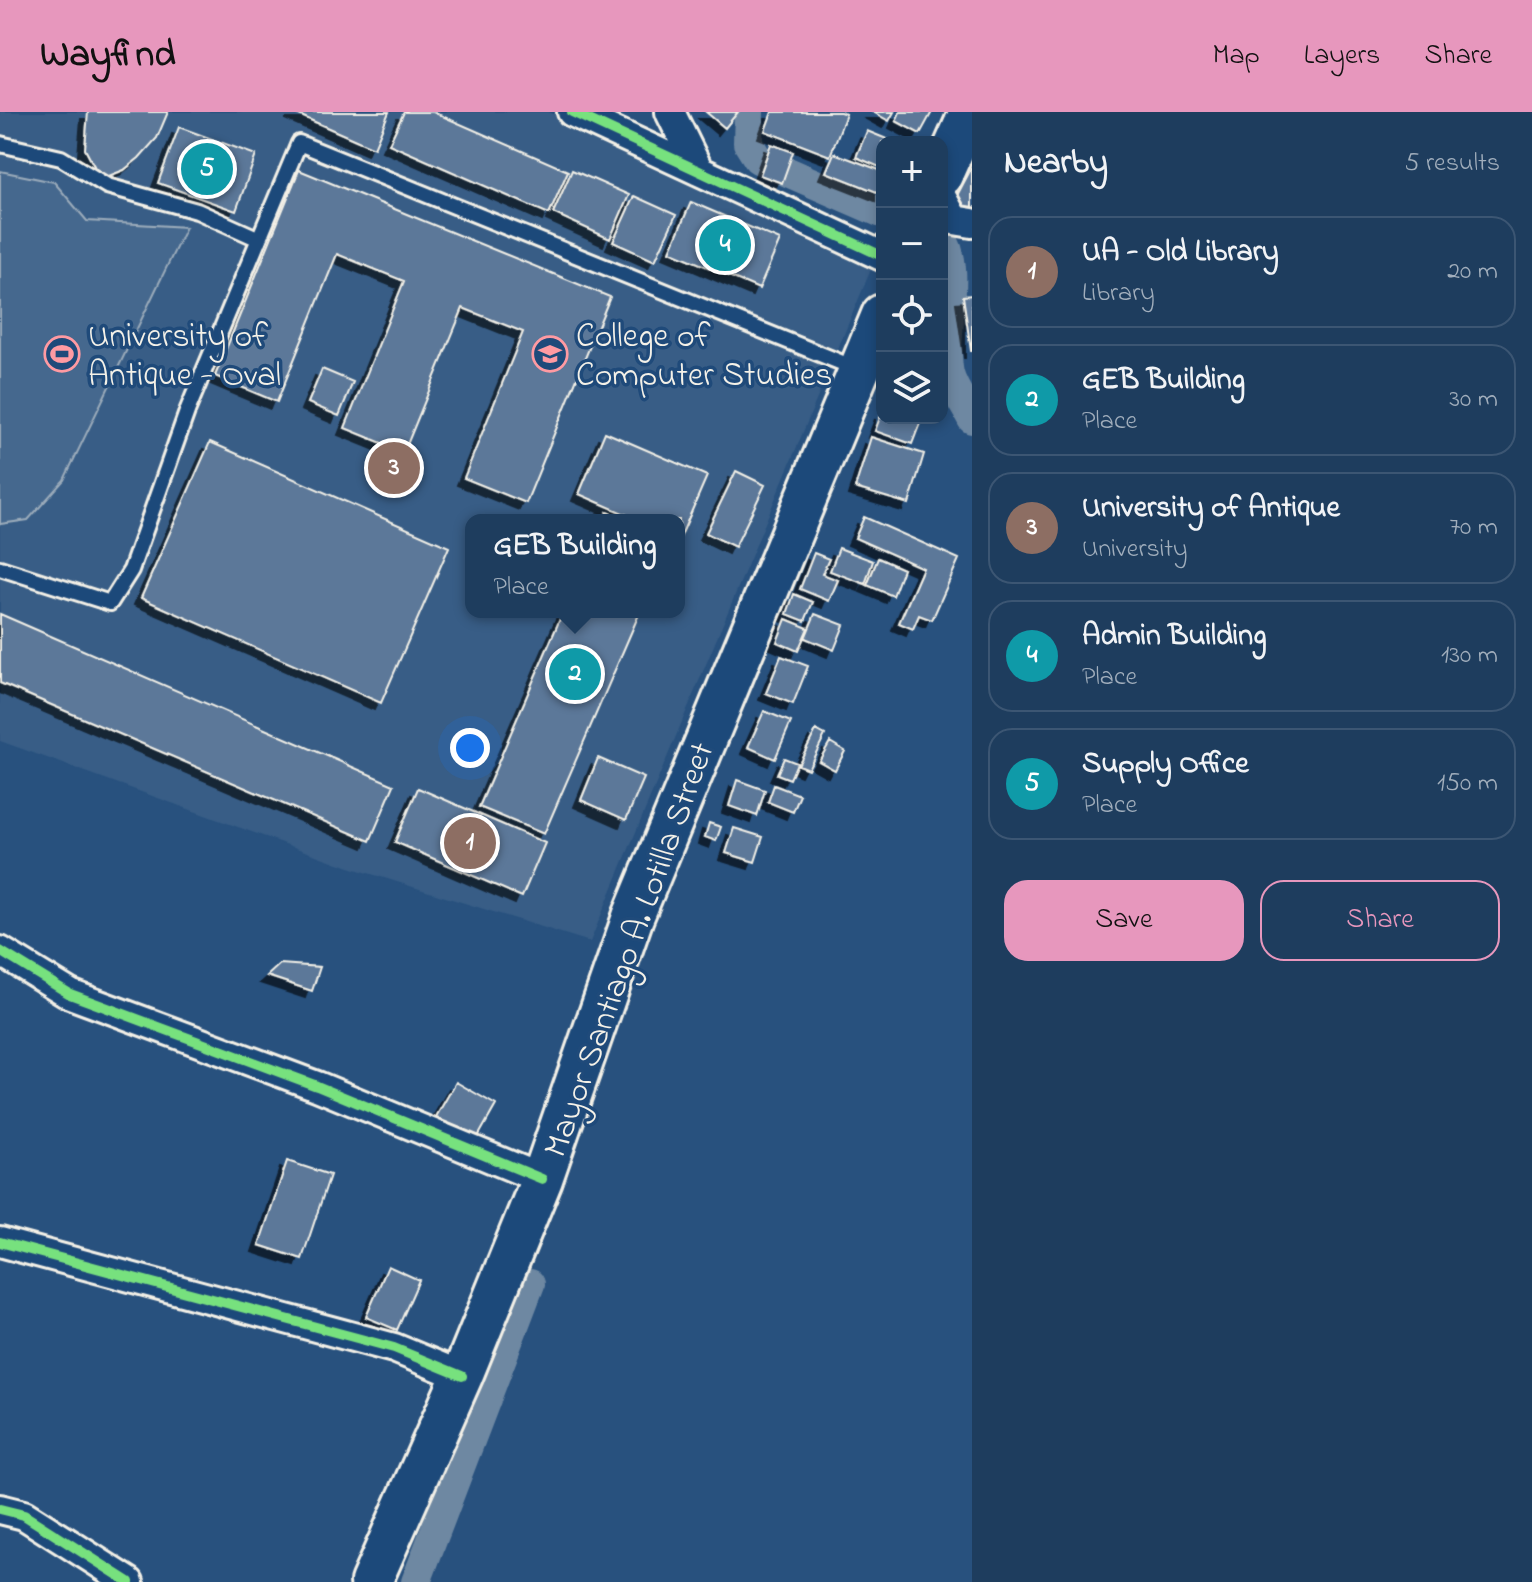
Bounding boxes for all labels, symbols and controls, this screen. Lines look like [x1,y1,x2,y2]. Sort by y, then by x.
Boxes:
text: Wayfind [40,28,176,84]
text: Map [1212,36,1260,77]
text: Layers [1304,36,1380,77]
text: Share [1424,36,1492,77]
map controls [876,136,948,424]
button: + [876,136,948,208]
pin: 5 [181,139,233,199]
text: Nearby [1004,139,1108,189]
text: 5 results [1405,145,1500,183]
button: − [876,208,948,280]
pin: 4 [699,215,751,275]
text: UA - Old Library [1082,231,1279,275]
text: 1 [1028,253,1036,291]
text: 20 m [1447,253,1498,291]
text: Library [1082,275,1155,313]
button: locate [876,280,948,352]
place label: University of Antique - Oval [88,313,281,402]
place label: College of Computer Studies [576,313,833,402]
sports icon: University of Antique - Oval [43,335,81,373]
school or university icon: College of Computer Studies [531,335,569,373]
button: layers [876,352,948,424]
text: GEB Building [1082,359,1245,403]
text: 2 [1026,381,1038,419]
text: 30 m [1449,381,1498,419]
text: Place [1082,403,1137,441]
pin: 3 [368,438,420,498]
text: University of Antique [1082,487,1340,531]
text: 3 [1027,509,1037,547]
text: 70 m [1449,509,1498,547]
popup [465,514,685,618]
text: GEB Building [494,525,656,569]
text: University [1082,531,1188,569]
text: Place [494,569,549,607]
text: Admin Building [1082,615,1267,659]
text: 4 [1027,637,1037,675]
text: 130 m [1441,637,1498,675]
pin: 2 [549,644,601,704]
text: Place [1082,659,1137,697]
your location [450,728,490,768]
street label: Mayor Santiago A. Lotilla Street [532,736,729,1165]
text: Supply Office [1082,743,1249,787]
text: 5 [1025,765,1039,803]
text: 150 m [1437,765,1498,803]
text: Place [1082,787,1137,825]
pin: 1 [444,813,496,873]
button: Save [1004,880,1244,961]
button: Share [1260,880,1500,961]

